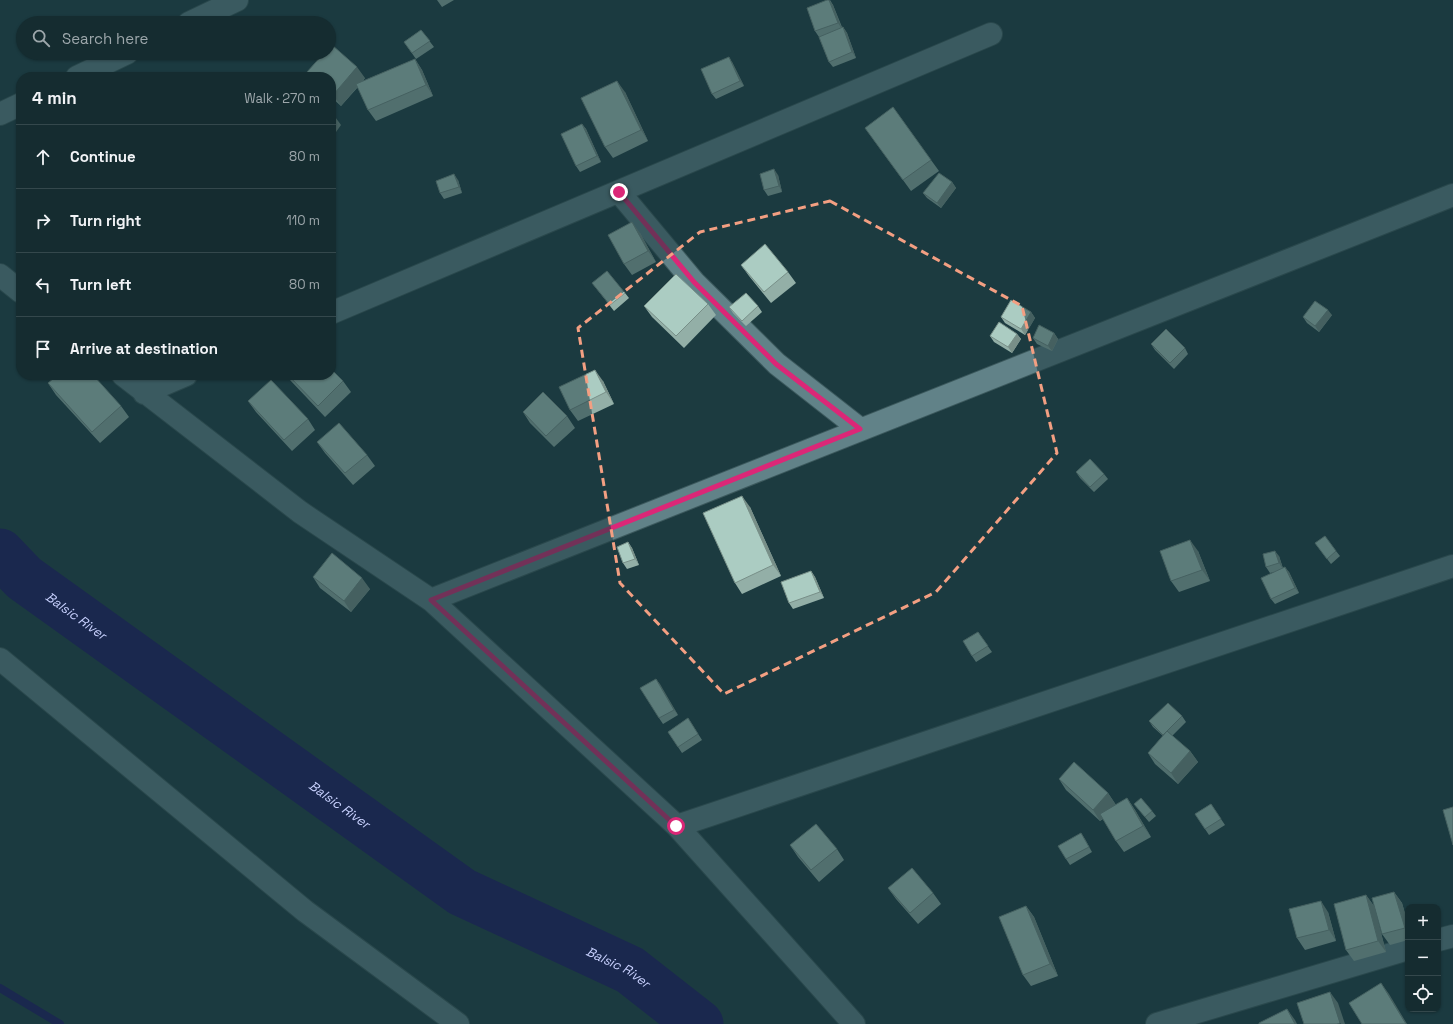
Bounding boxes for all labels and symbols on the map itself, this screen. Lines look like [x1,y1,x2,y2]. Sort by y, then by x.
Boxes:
route end [610,183,628,201]
water label: Balsic River [42,588,112,644]
water label: Balsic River [306,777,375,833]
route start [667,817,685,835]
water label: Balsic River [583,942,656,993]

